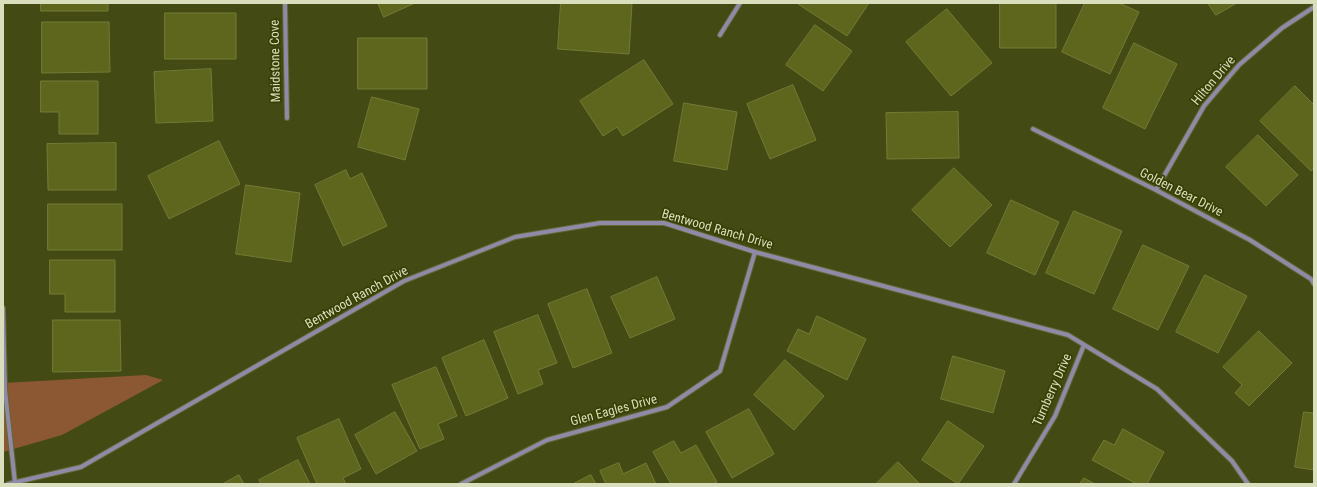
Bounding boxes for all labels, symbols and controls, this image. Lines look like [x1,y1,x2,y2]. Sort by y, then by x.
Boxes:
street label: Maidstone Cove [267,20,285,102]
street label: Hilton Drive [1189,53,1239,109]
street label: Golden Bear Drive [1137,165,1225,221]
street label: Bentwood Ranch Drive [660,207,774,253]
street label: Bentwood Ranch Drive [303,263,411,333]
street label: Turnberry Drive [1030,351,1076,429]
street label: Glen Eagles Drive [569,392,659,430]

